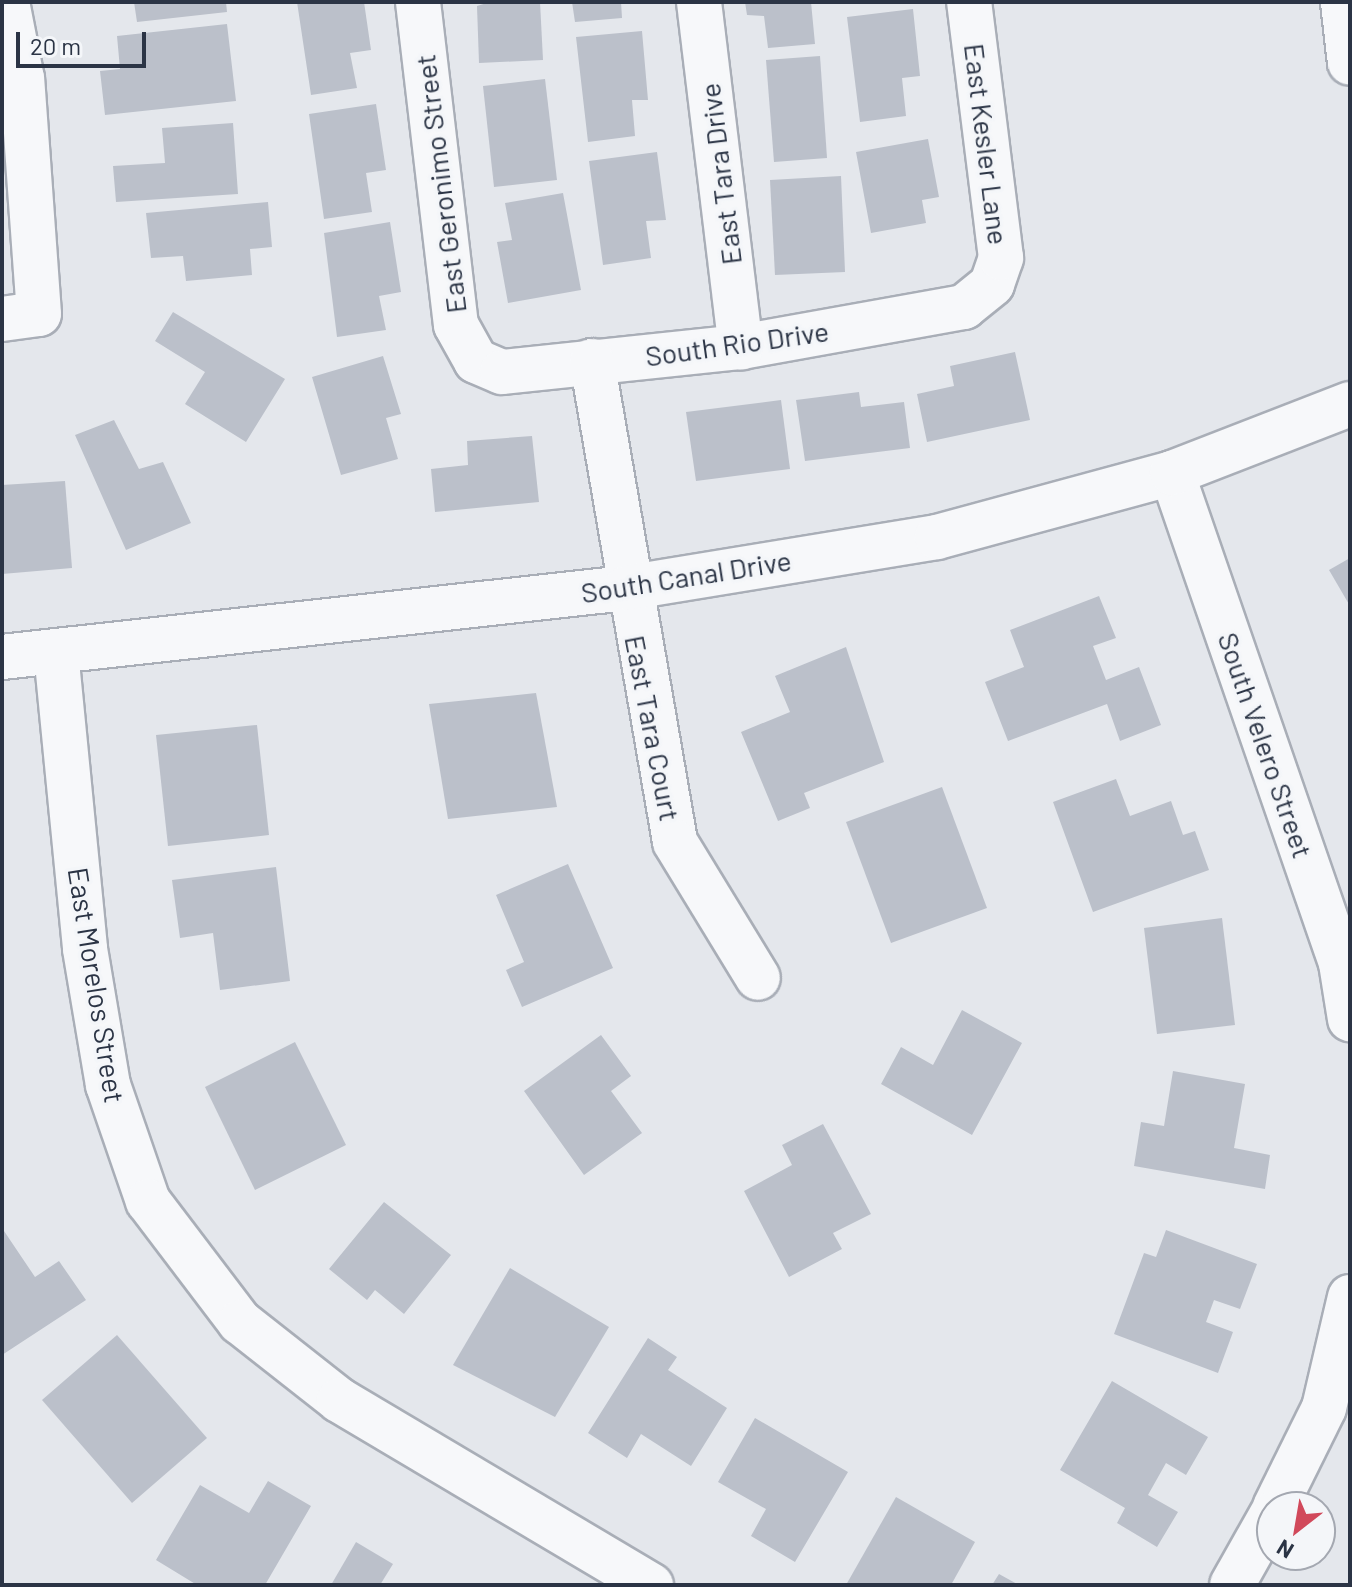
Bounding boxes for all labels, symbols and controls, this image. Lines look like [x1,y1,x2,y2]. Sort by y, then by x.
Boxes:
scale bar [20,16,150,66]
text: 20 m [30,31,81,60]
street label: East Kesler Lane [958,41,1016,247]
street label: East Geronimo Street [407,53,473,315]
street label: East Tara Drive [692,81,748,267]
street label: South Rio Drive [643,313,831,373]
street label: South Canal Drive [578,543,794,609]
street label: South Velero Street [1212,628,1320,862]
street label: East Tara Court [619,632,687,824]
street label: East Morelos Street [62,865,132,1105]
north arrow [1256,1491,1336,1571]
text: N [1272,1535,1298,1565]

